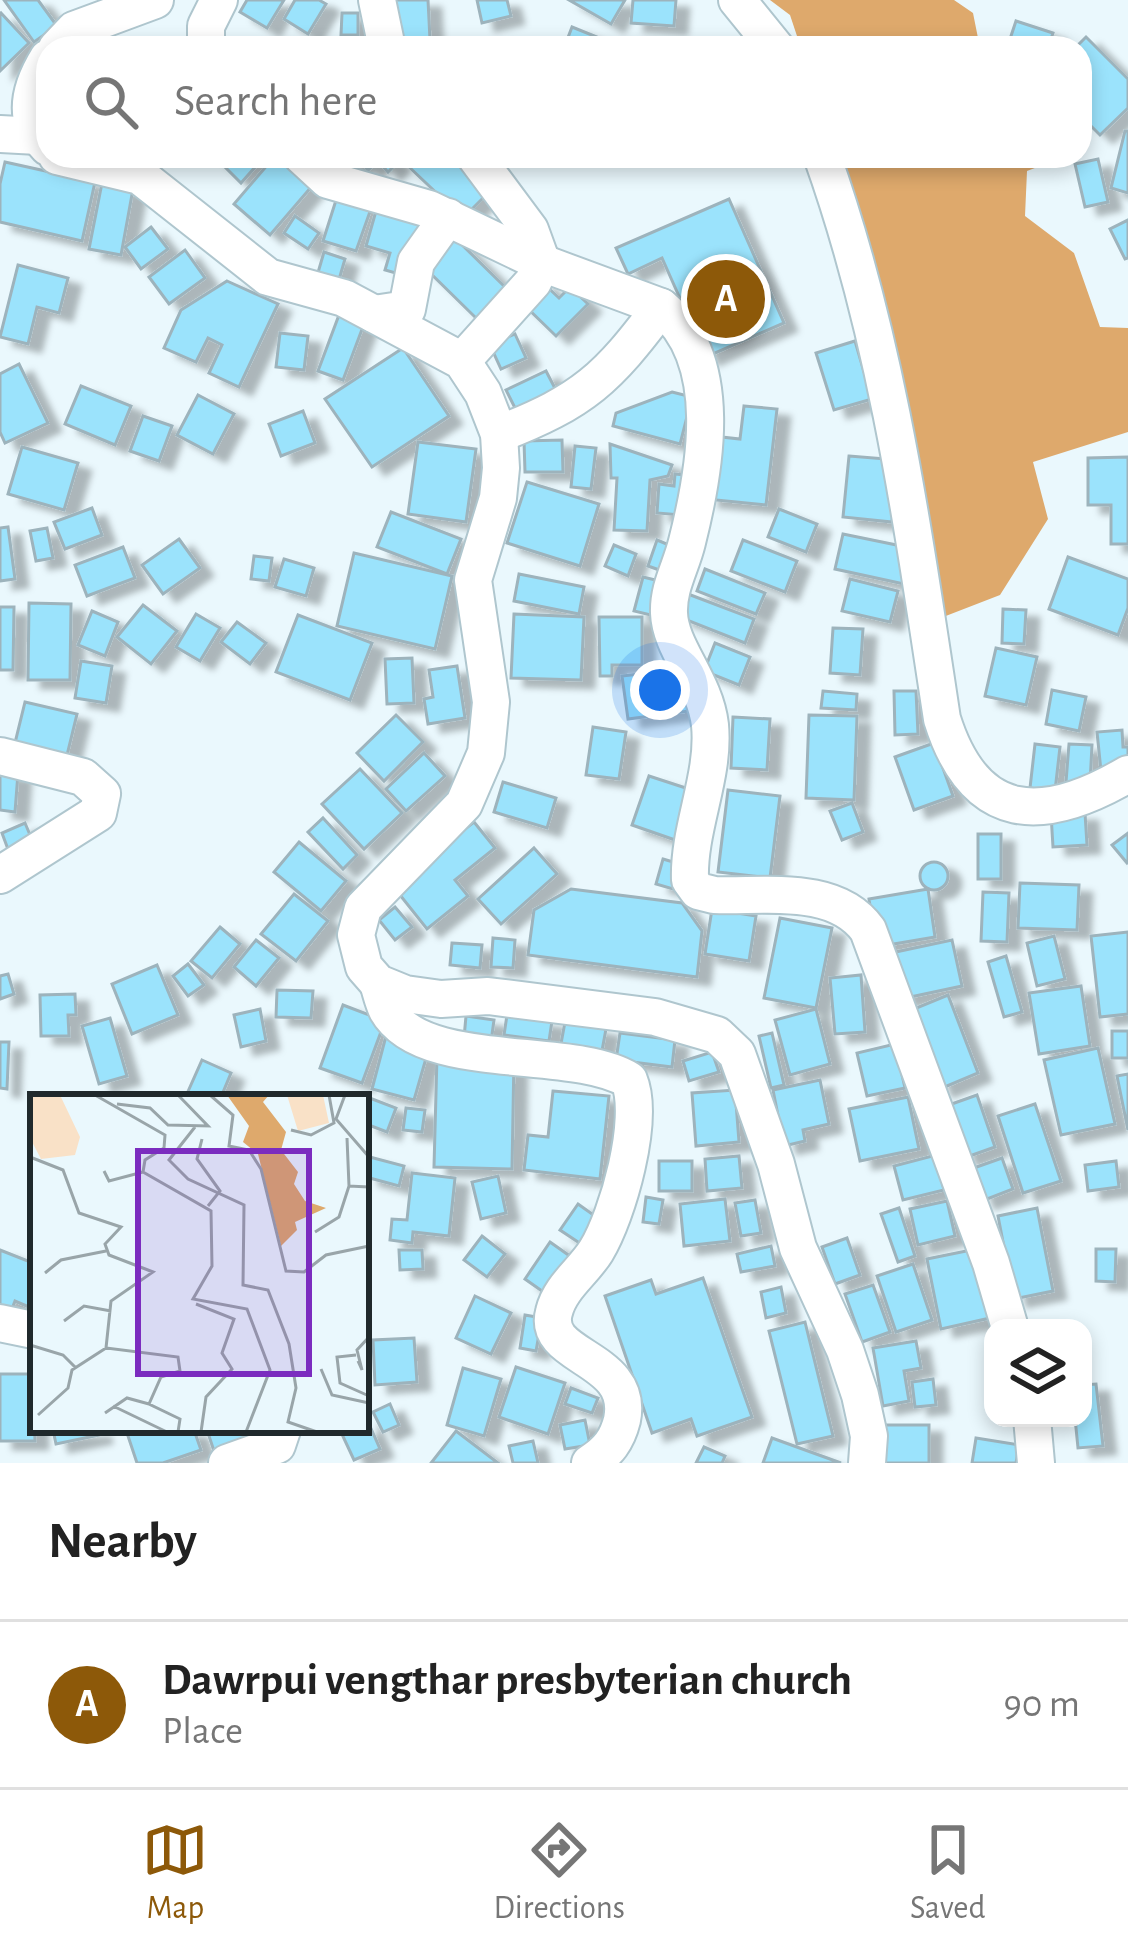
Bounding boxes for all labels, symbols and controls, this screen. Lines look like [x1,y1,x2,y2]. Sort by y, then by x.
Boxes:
search box [36,36,1092,168]
icon: search [78,69,144,135]
text: Search here [174,79,377,124]
pin: A [687,254,765,344]
your location [630,660,690,720]
inset map [30,1094,369,1433]
map controls [984,1319,1092,1427]
button: layers [984,1319,1092,1427]
text: Nearby [48,1516,197,1567]
text: Dawrpui vengthar presbyterian church [162,1658,852,1703]
text: A [75,1685,99,1724]
text: 90 m [1003,1685,1080,1724]
text: Place [162,1712,243,1751]
tab: Map [142,1817,208,1929]
tab: Directions [493,1817,625,1929]
tab: Saved [910,1817,985,1929]

